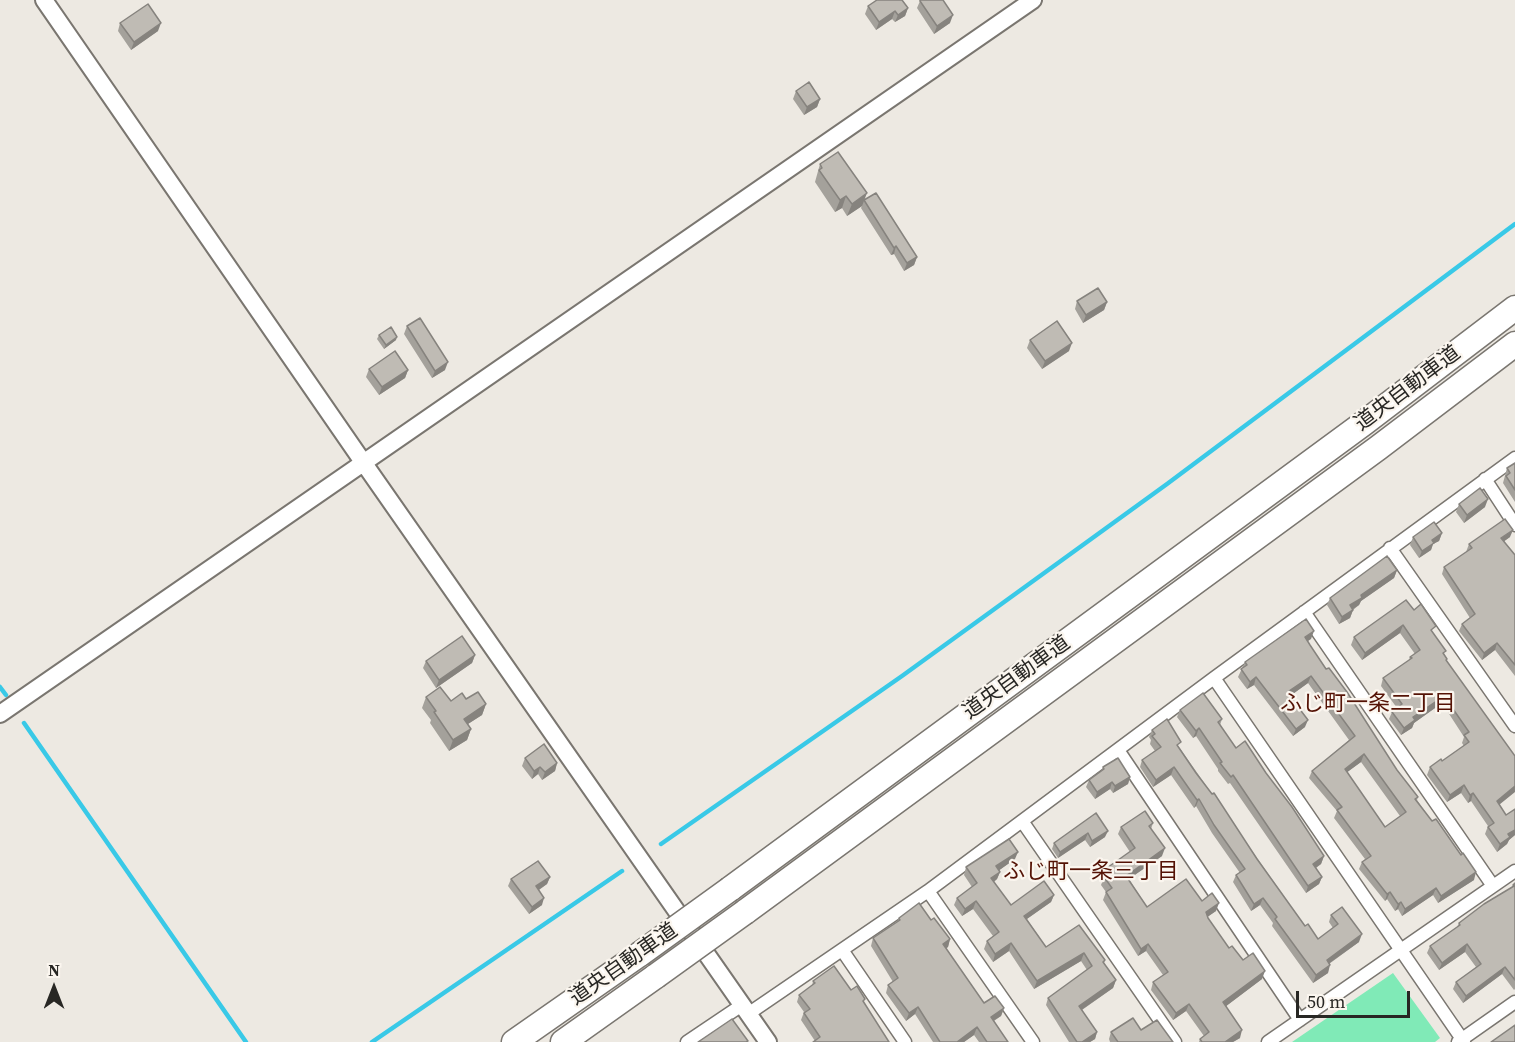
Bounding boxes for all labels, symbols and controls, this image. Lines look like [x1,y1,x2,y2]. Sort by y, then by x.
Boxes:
street label: 道央自動車道 [1350,341,1466,437]
street label: 道央自動車道 [959,631,1075,725]
district label: ふじ町一条二丁目 [1280,691,1456,717]
district label: ふじ町一条三丁目 [1003,859,1179,885]
street label: 道央自動車道 [565,919,683,1011]
north arrow [24,958,84,1018]
text: N [48,959,60,981]
scale bar [1299,979,1413,1017]
text: 50 m [1307,989,1345,1014]

